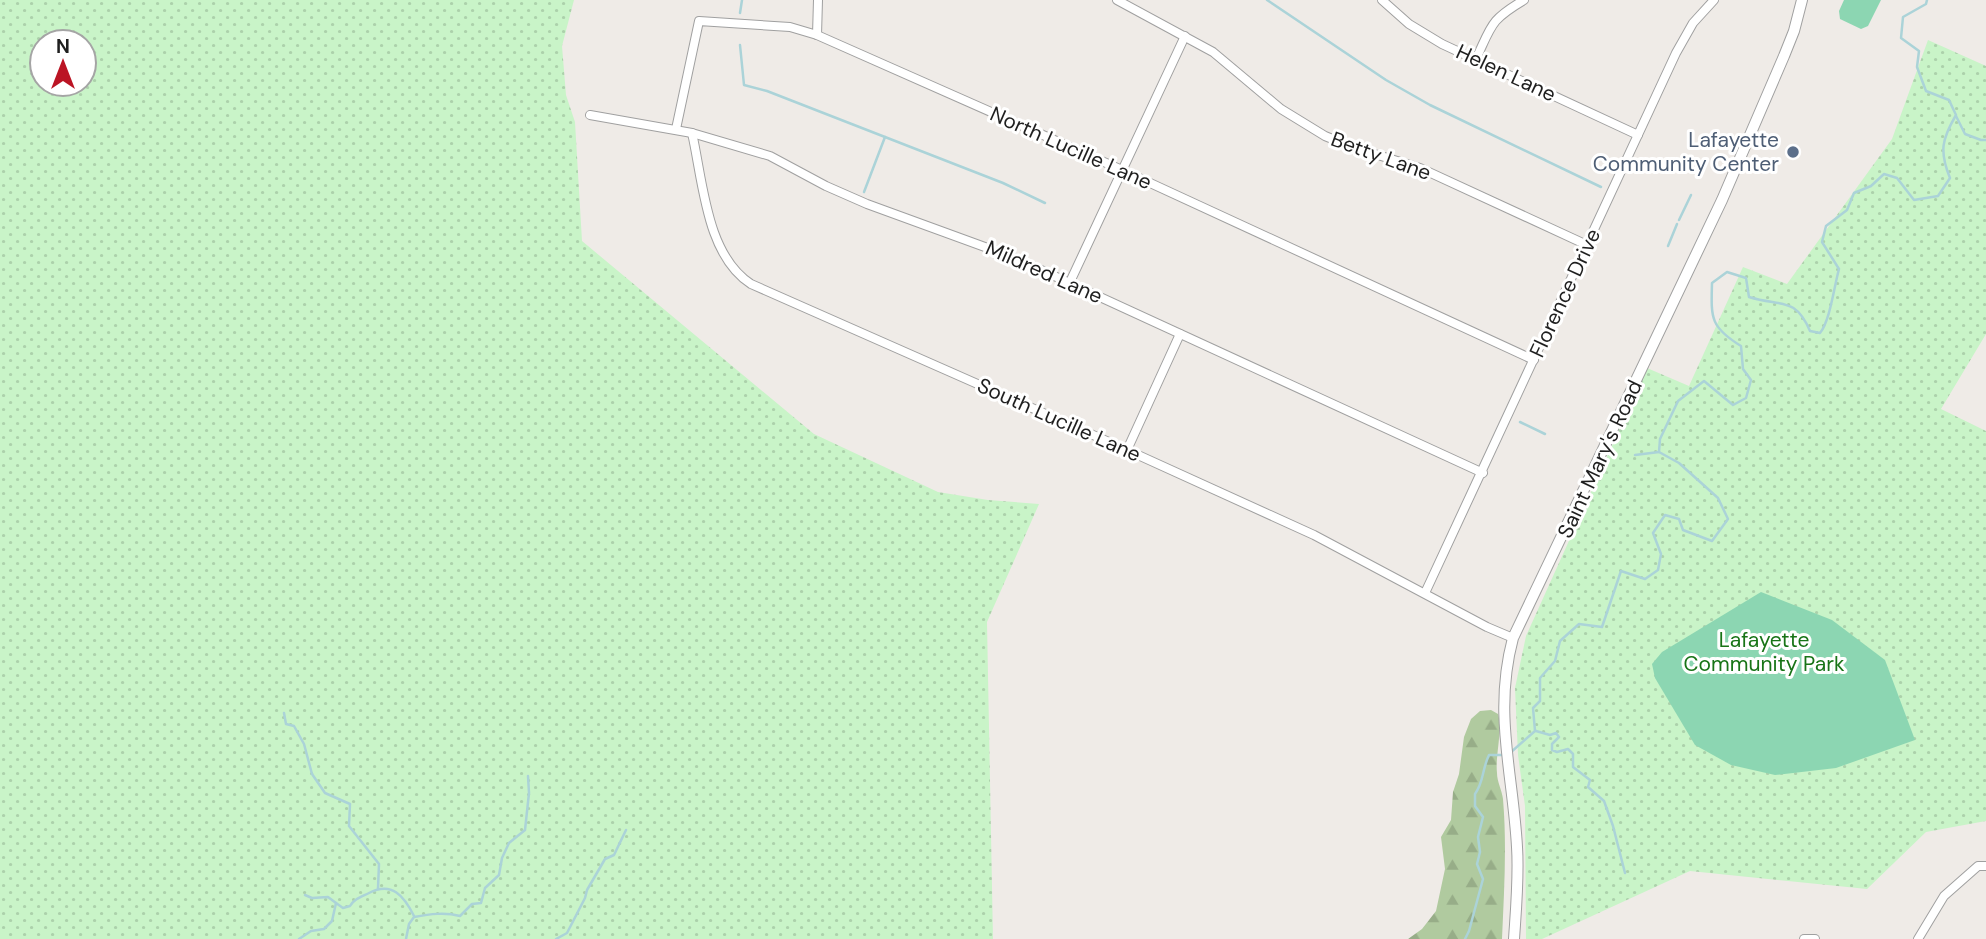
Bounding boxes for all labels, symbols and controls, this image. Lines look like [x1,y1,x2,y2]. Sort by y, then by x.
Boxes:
north arrow [28,28,98,98]
text: N [56,34,70,59]
street label: Helen Lane [1452,38,1560,108]
street label: North Lucille Lane [986,100,1156,196]
street label: Betty Lane [1327,125,1435,187]
place label: Lafayette Community Center [1593,126,1779,178]
marker: Lafayette Community Center [1785,144,1801,160]
street label: Florence Drive [1523,224,1607,362]
street label: Mildred Lane [981,234,1107,310]
street label: South Lucille Lane [973,371,1145,469]
street label: Saint Mary's Road [1551,375,1649,543]
park label: Lafayette Community Park [1683,626,1845,678]

